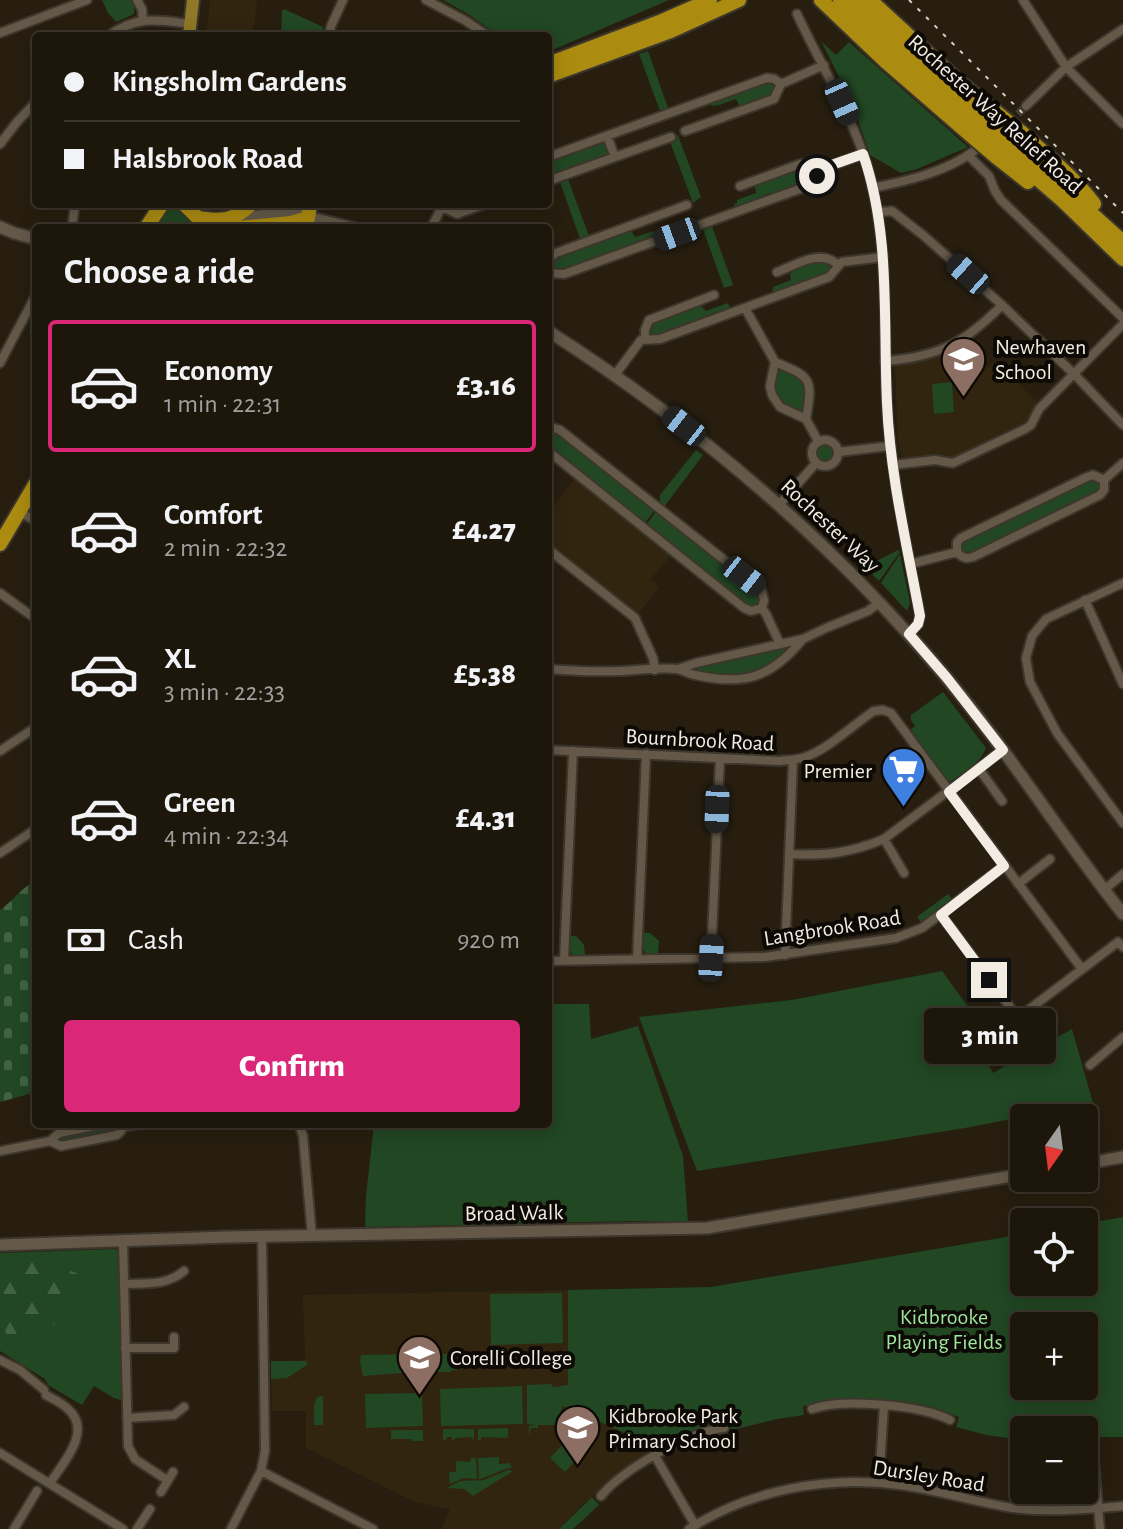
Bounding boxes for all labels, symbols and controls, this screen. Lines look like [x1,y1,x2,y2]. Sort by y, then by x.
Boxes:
street label: Rochester Way Relief Road [904,30,1087,197]
text: Kingsholm Gardens [112,67,347,97]
car [821,75,863,129]
text: Halsbrook Road [112,144,303,174]
route start [799,158,835,194]
car [650,215,704,253]
car [942,249,994,299]
text: Choose a ride [64,254,254,290]
school or university icon: Newhaven School [940,335,988,398]
place label: Newhaven School [995,336,1086,383]
icon: car [68,350,140,422]
text: Economy [164,356,273,386]
text: £3.16 [456,371,516,401]
text: 1 min · 22:31 [164,391,282,417]
car [658,402,710,450]
street label: Rochester Way [777,475,884,577]
icon: car [68,494,140,566]
text: Comfort [164,500,263,530]
text: £4.27 [452,515,516,545]
text: 2 min · 22:32 [164,535,287,561]
car [718,552,770,600]
icon: car [68,638,140,710]
text: XL [164,644,196,674]
text: £5.38 [454,659,516,689]
text: 3 min · 22:33 [164,679,285,705]
street label: Bournbrook Road [625,725,775,755]
supermarket icon: Premier [879,746,927,809]
place label: Premier [803,760,872,782]
icon: car [68,782,140,854]
car [704,785,730,833]
text: Green [164,788,236,818]
text: £4.31 [456,803,516,833]
text: 4 min · 22:34 [164,823,289,849]
street label: Langbrook Road [762,906,902,950]
icon: cash [64,918,108,962]
text: Cash [128,925,184,955]
text: 920 m [457,927,520,953]
car [698,933,724,983]
route end [971,962,1007,998]
callout: 3 min [923,1008,1055,1064]
button: Confirm [64,1020,520,1112]
text: 3 min [961,1023,1019,1049]
north arrow [1010,1104,1098,1192]
map controls [1010,1104,1098,1504]
street label: Broad Walk [464,1201,564,1225]
button: locate [1010,1208,1098,1296]
park label: Kidbrooke Playing Fields [885,1306,1003,1353]
button: + [1010,1312,1098,1400]
school or university icon: Corelli College [395,1333,443,1396]
place label: Corelli College [450,1347,572,1369]
school or university icon: Kidbrooke Park Primary School [553,1404,601,1467]
place label: Kidbrooke Park Primary School [608,1405,738,1452]
button: − [1010,1416,1098,1504]
street label: Dursley Road [871,1456,986,1496]

